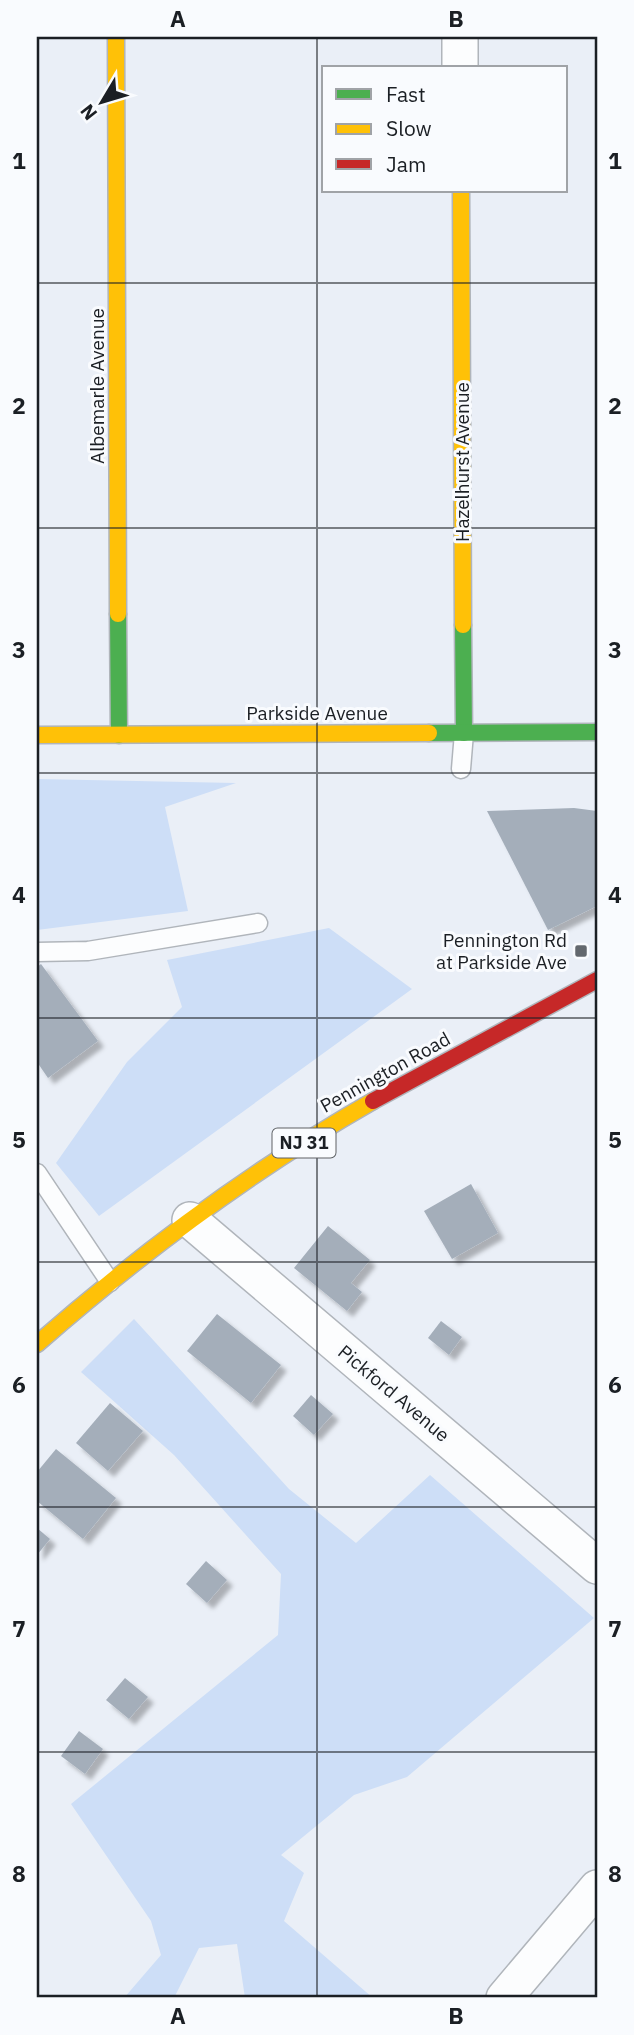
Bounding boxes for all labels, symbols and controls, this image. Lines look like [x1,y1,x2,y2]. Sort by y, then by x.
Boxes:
text: A [170,3,186,33]
text: B [448,3,464,33]
north arrow [66,66,136,136]
legend [322,66,568,192]
text: Fast [386,80,426,108]
text: N [75,100,102,125]
text: Slow [386,114,432,142]
text: 1 [12,145,26,175]
text: 1 [608,145,622,175]
text: Jam [386,150,426,178]
street label: Albemarle Avenue [85,308,109,464]
street label: Hazelhurst Avenue [450,382,474,542]
text: 2 [12,390,26,420]
text: 2 [608,390,622,420]
text: 3 [12,634,26,664]
text: 3 [608,634,622,664]
street label: Parkside Avenue [246,701,388,725]
text: 4 [12,879,26,909]
text: 4 [608,879,622,909]
place label: Pennington Rd at Parkside Ave [436,928,567,974]
marker: Pennington Rd at Parkside Ave [573,943,589,959]
street label: Pennington Road [316,1026,454,1118]
text: 5 [12,1124,26,1154]
text: 5 [608,1124,622,1154]
road number: NJ 31 [272,1128,336,1158]
street label: Pickford Avenue [333,1339,455,1447]
text: 6 [12,1369,26,1399]
text: 6 [608,1369,622,1399]
text: 7 [12,1613,26,1643]
text: 7 [608,1613,622,1643]
text: 8 [12,1858,26,1888]
text: 8 [608,1858,622,1888]
text: A [170,2000,186,2030]
text: B [448,2000,464,2030]

